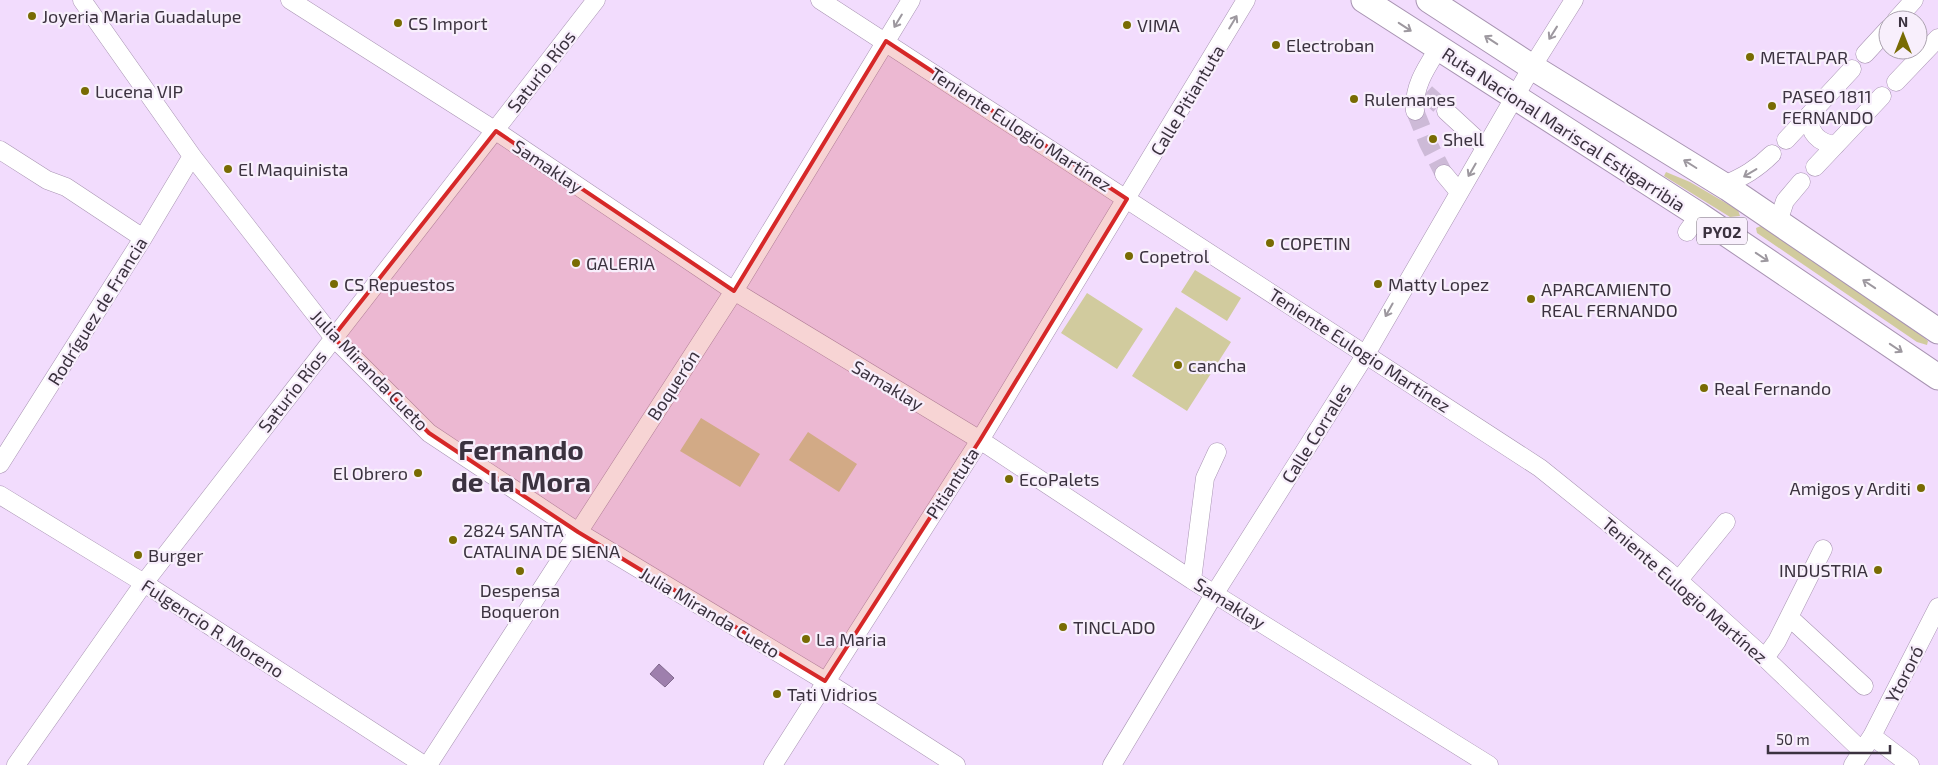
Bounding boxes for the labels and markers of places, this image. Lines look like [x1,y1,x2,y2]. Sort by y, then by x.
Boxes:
place label: Joyeria Maria Guadalupe [42,5,242,27]
marker: Joyeria Maria Guadalupe [26,10,38,22]
place label: CS Import [408,12,488,34]
place label: VIMA [1137,14,1180,36]
marker: CS Import [392,17,404,29]
marker: VIMA [1121,19,1133,31]
place label: Electroban [1286,34,1375,56]
marker: Electroban [1270,39,1282,51]
place label: METALPAR [1760,46,1848,68]
marker: METALPAR [1744,51,1756,63]
place label: Lucena VIP [95,80,183,102]
marker: Lucena VIP [79,85,91,97]
place label: PASEO 1811 FERNANDO [1782,85,1873,128]
place label: Rulemanes [1364,88,1455,110]
marker: Rulemanes [1348,93,1360,105]
marker: PASEO 1811 FERNANDO [1766,100,1778,112]
place label: Shell [1443,128,1485,150]
marker: Shell [1427,133,1439,145]
place label: El Maquinista [238,158,348,180]
marker: El Maquinista [222,163,234,175]
place label: COPETIN [1280,232,1351,254]
marker: COPETIN [1264,237,1276,249]
place label: Copetrol [1139,245,1210,267]
marker: Copetrol [1123,250,1135,262]
place label: GALERIA [586,252,656,274]
marker: GALERIA [570,257,582,269]
place label: CS Repuestos [344,273,455,295]
place label: Matty Lopez [1388,273,1489,295]
marker: CS Repuestos [328,278,340,290]
marker: Matty Lopez [1372,278,1384,290]
place label: APARCAMIENTO REAL FERNANDO [1541,278,1678,321]
marker: APARCAMIENTO REAL FERNANDO [1525,293,1537,305]
place label: cancha [1188,354,1246,376]
marker: cancha [1172,359,1184,371]
place label: Real Fernando [1714,377,1831,399]
marker: Real Fernando [1698,382,1710,394]
place label: El Obrero [333,462,408,484]
marker: El Obrero [412,467,424,479]
place label: EcoPalets [1019,468,1099,490]
marker: EcoPalets [1003,473,1015,485]
place label: Amigos y Arditi [1790,477,1911,499]
marker: Amigos y Arditi [1915,482,1927,494]
place label: 2824 SANTA CATALINA DE SIENA [463,519,621,562]
marker: 2824 SANTA CATALINA DE SIENA [447,534,459,546]
place label: Burger [148,544,203,566]
marker: Burger [132,549,144,561]
place label: INDUSTRIA [1779,559,1869,581]
marker: INDUSTRIA [1872,564,1884,576]
marker: Despensa Boqueron [514,565,526,577]
place label: Despensa Boqueron [480,579,560,622]
place label: TINCLADO [1073,616,1156,638]
marker: TINCLADO [1057,621,1069,633]
place label: La Maria [816,628,886,650]
marker: La Maria [800,633,812,645]
place label: Tati Vidrios [787,683,877,705]
marker: Tati Vidrios [771,688,783,700]

